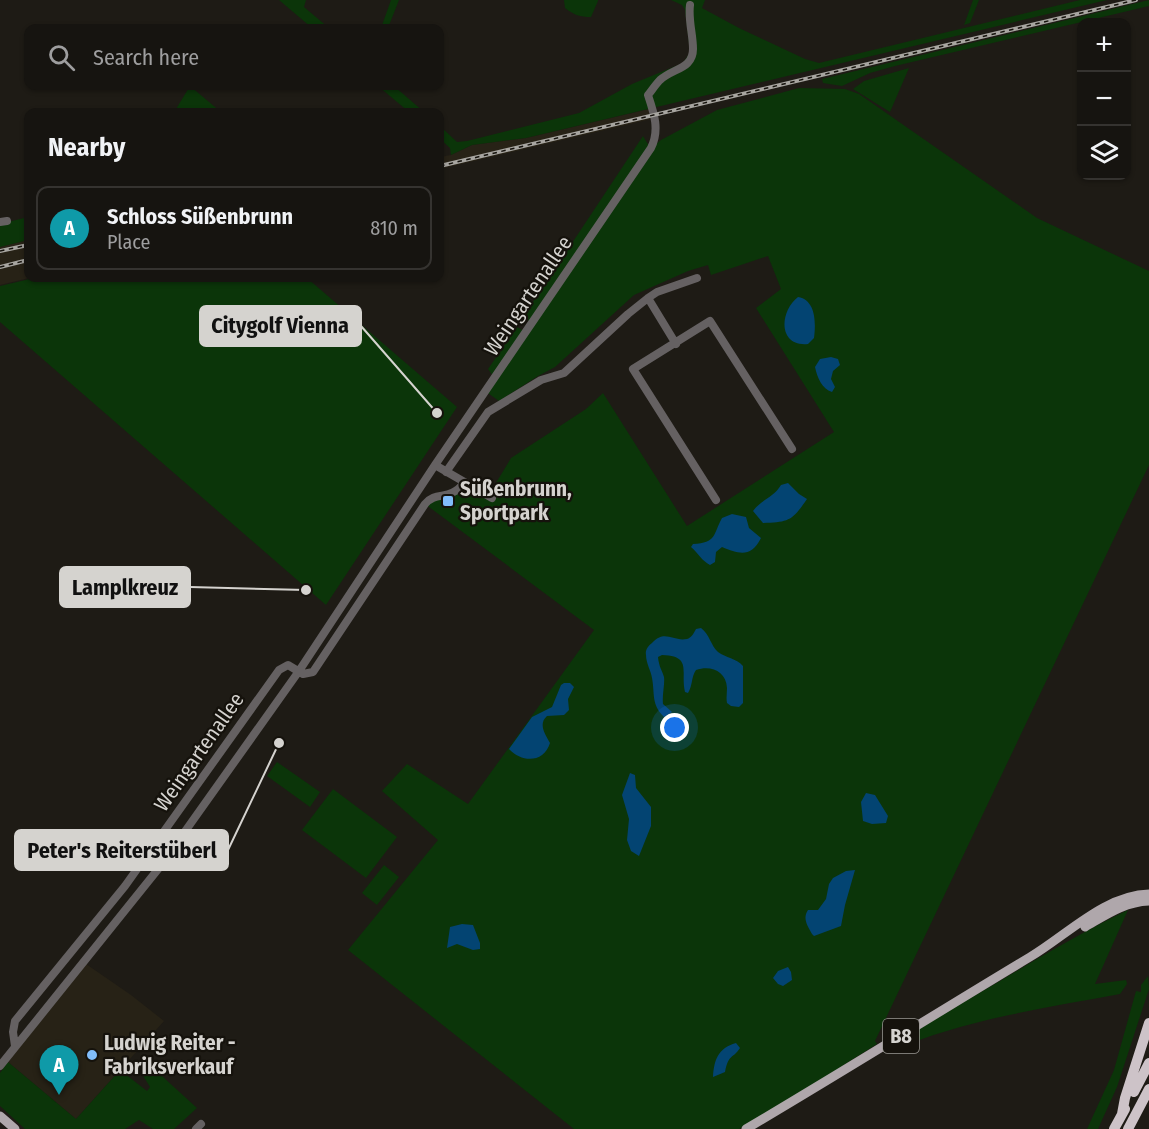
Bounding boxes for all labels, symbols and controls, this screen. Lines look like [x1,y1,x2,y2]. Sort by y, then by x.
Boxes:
map controls [1077,18,1131,180]
button: + [1077,18,1131,72]
search box [24,24,444,90]
icon: search [45,41,78,74]
text: Search here [93,44,199,71]
button: − [1077,72,1131,126]
button: layers [1077,126,1131,180]
text: Nearby [48,132,125,163]
text: Schloss Süßenbrunn [107,203,293,230]
text: A [64,216,75,240]
text: 810 m [370,216,418,240]
text: Place [107,230,150,254]
street label: Weingartenallee [478,231,578,361]
callout: Citygolf Vienna [200,306,361,346]
text: Citygolf Vienna [211,312,349,339]
place label: Süßenbrunn, Sportpark [460,476,572,526]
marker: Süßenbrunn, Sportpark [441,494,455,508]
callout: Lamplkreuz [60,567,190,607]
text: Lamplkreuz [72,574,178,601]
street label: Weingartenallee [148,688,250,816]
your location [660,713,689,742]
callout: Peter's Reiterstüberl [15,830,228,870]
text: Peter's Reiterstüberl [27,837,218,864]
road number: B8 [883,1019,919,1053]
place label: Ludwig Reiter - Fabriksverkauf [104,1030,236,1080]
pin: A [40,1046,78,1095]
marker: Ludwig Reiter - Fabriksverkauf [85,1048,99,1062]

